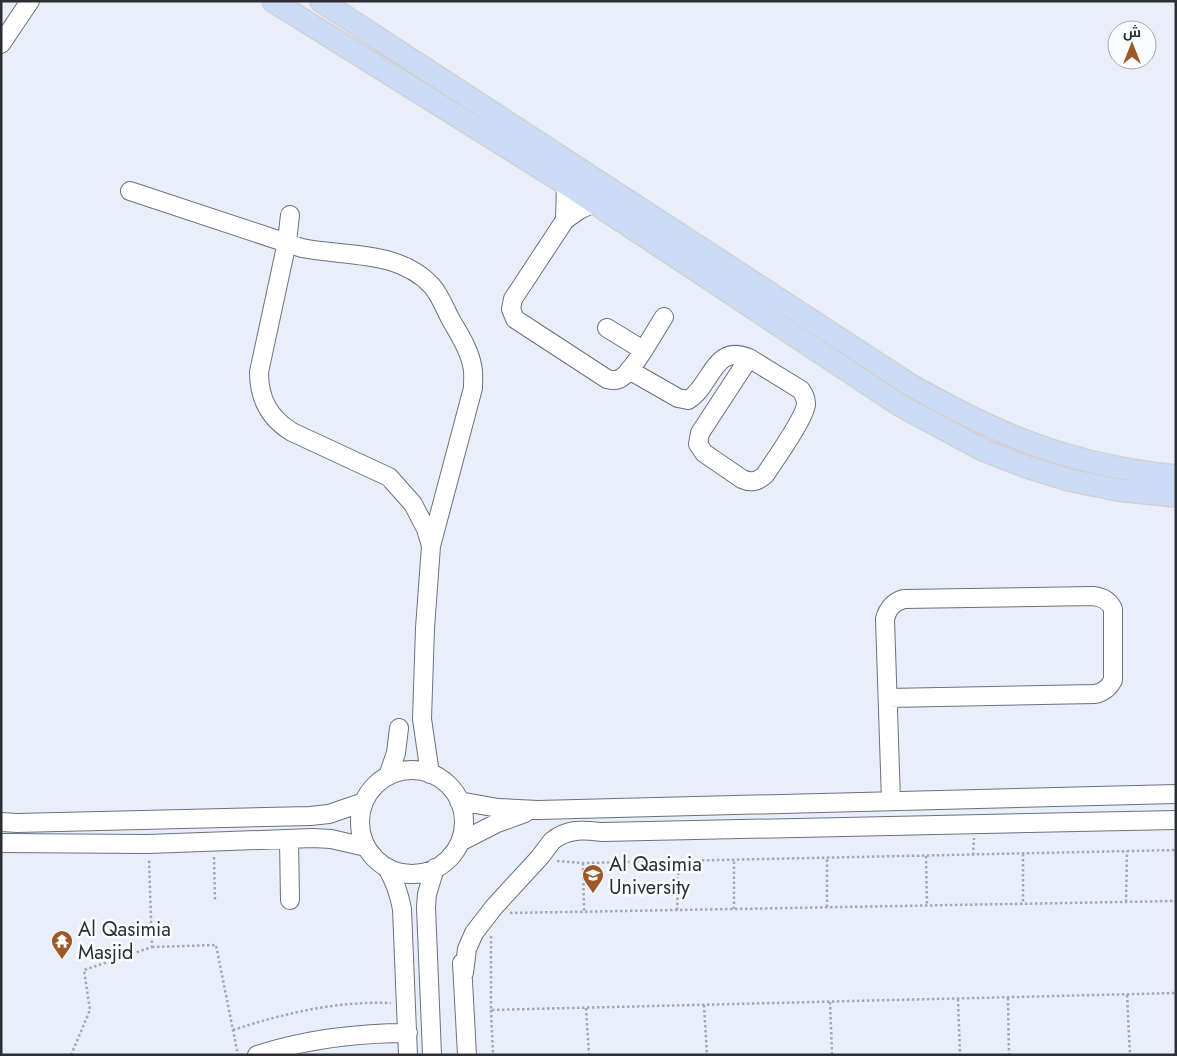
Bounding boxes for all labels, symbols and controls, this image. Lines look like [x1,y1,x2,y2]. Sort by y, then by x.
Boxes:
north arrow [1107,20,1157,70]
text: ش [1123,22,1141,42]
place label: Al Qasimia University [609,850,702,902]
school or university icon: Al Qasimia University [581,863,605,894]
place label: Al Qasimia Masjid [78,915,171,967]
temple icon: Al Qasimia Masjid [50,929,74,960]

